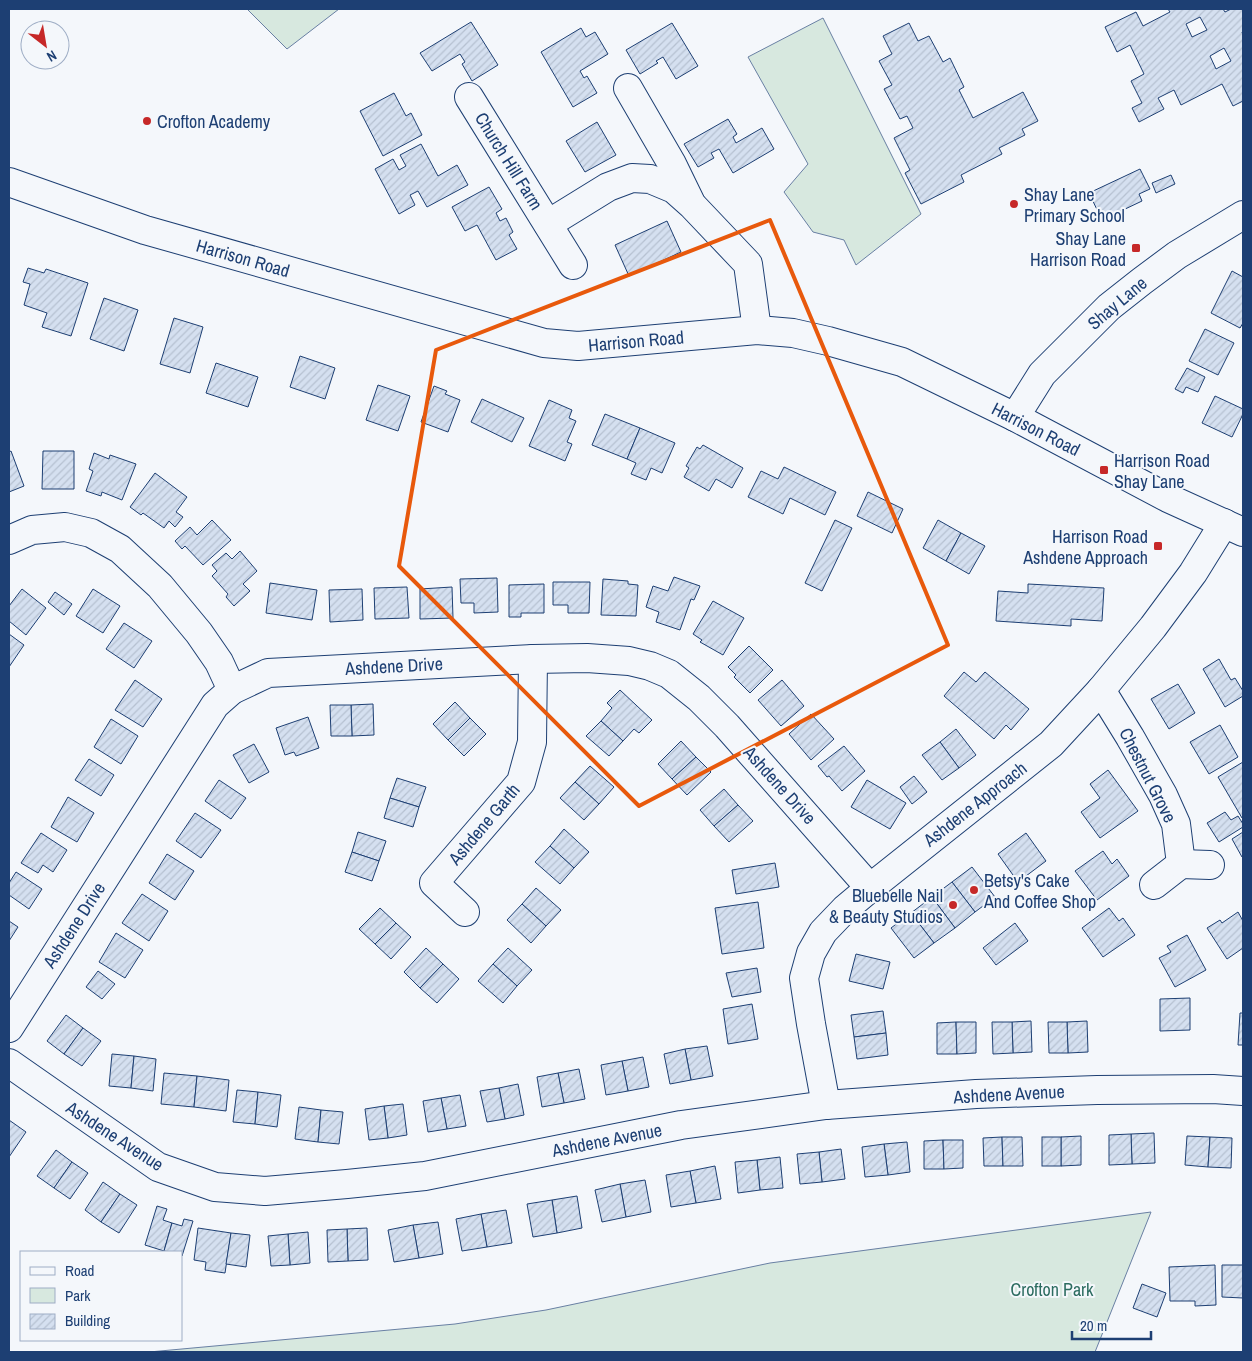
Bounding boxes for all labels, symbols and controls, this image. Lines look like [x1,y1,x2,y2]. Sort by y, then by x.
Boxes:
north arrow [20,20,70,70]
text: N [44,46,60,66]
street label: Church Hill Farm [469,107,549,215]
place label: Crofton Academy [157,109,271,134]
marker: Crofton Academy [141,115,153,127]
place label: Shay Lane Primary School [1024,182,1125,228]
marker: Shay Lane Primary School [1008,198,1020,210]
place label: Shay Lane Harrison Road [1030,226,1126,272]
street label: Harrison Road [193,233,293,283]
marker: Shay Lane Harrison Road [1130,242,1142,254]
street label: Shay Lane [1082,271,1152,335]
street label: Harrison Road [587,324,685,358]
street label: Harrison Road [988,396,1084,462]
place label: Harrison Road Shay Lane [1114,448,1210,494]
marker: Harrison Road Shay Lane [1098,464,1110,476]
place label: Harrison Road Ashdene Approach [1022,524,1148,570]
marker: Harrison Road Ashdene Approach [1152,540,1164,552]
street label: Ashdene Drive [344,651,443,681]
street label: Chestnut Grove [1113,723,1183,827]
street label: Ashdene Drive [737,740,822,830]
street label: Ashdene Approach [917,756,1032,853]
street label: Ashdene Garth [442,778,525,871]
place label: Betsy's Cake And Coffee Shop [983,868,1096,914]
street label: Ashdene Drive [36,877,111,974]
place label: Bluebelle Nail & Beauty Studios [829,883,943,929]
marker: Betsy's Cake And Coffee Shop [968,884,980,896]
marker: Bluebelle Nail & Beauty Studios [947,899,959,911]
street label: Ashdene Avenue [952,1079,1065,1109]
street label: Ashdene Avenue [61,1095,169,1177]
street label: Ashdene Avenue [549,1117,664,1163]
legend [20,1251,182,1341]
text: Road [65,1260,94,1281]
park label: Crofton Park [1011,1277,1094,1302]
text: Park [65,1285,91,1306]
scale bar [1072,1308,1151,1340]
text: Building [65,1310,110,1331]
text: 20 m [1080,1315,1107,1336]

